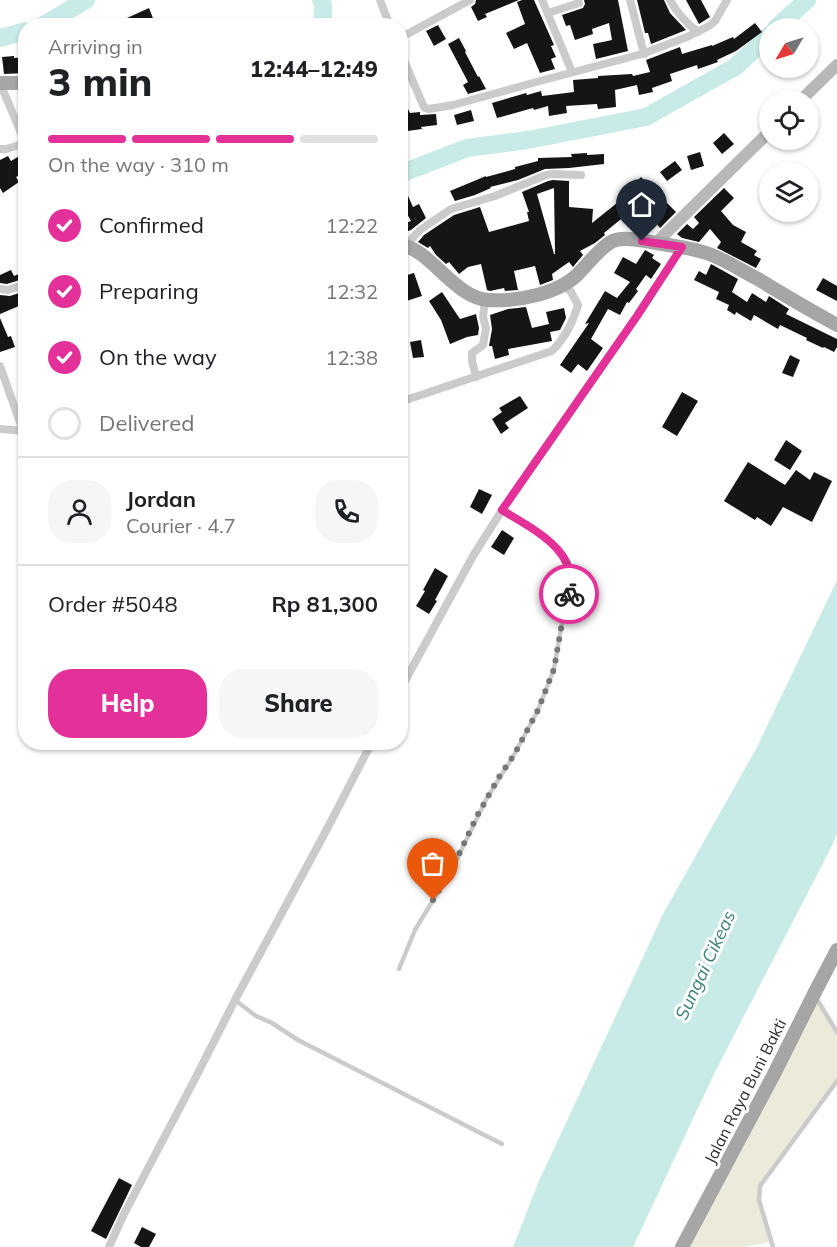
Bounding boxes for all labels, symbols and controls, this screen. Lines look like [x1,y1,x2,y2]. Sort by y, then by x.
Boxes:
north arrow [759,18,819,78]
map controls [759,18,819,222]
text: Arriving in [48,34,143,59]
text: 12:44–12:49 [250,55,378,83]
text: 3 min [48,57,153,106]
button: locate [759,90,819,150]
text: On the way · 310 m [48,152,229,177]
button: layers [759,162,819,222]
pin [616,179,667,241]
icon: home [625,188,658,221]
icon: check [48,209,81,242]
text: Confirmed [99,211,204,239]
text: 12:22 [325,213,378,238]
icon: check [48,275,81,308]
text: Preparing [99,277,199,305]
text: 12:32 [325,279,378,304]
icon: check [48,341,81,374]
text: On the way [99,343,217,371]
text: 12:38 [325,345,378,370]
text: Delivered [99,409,194,437]
button: person [48,480,111,543]
button: phone [315,480,378,543]
text: Jordan [126,485,196,513]
text: Courier · 4.7 [126,513,236,538]
courier [539,564,599,624]
icon: bike [553,578,586,611]
text: Order #5048 [48,590,178,618]
text: Rp 81,300 [271,590,378,618]
button: Help [48,669,207,738]
button: Share [219,669,378,738]
pin [407,838,458,900]
icon: bag [416,847,449,880]
water label: Sungai Cikeas [670,907,740,1023]
street label: Jalan Raya Buni Bakti [700,1015,790,1167]

